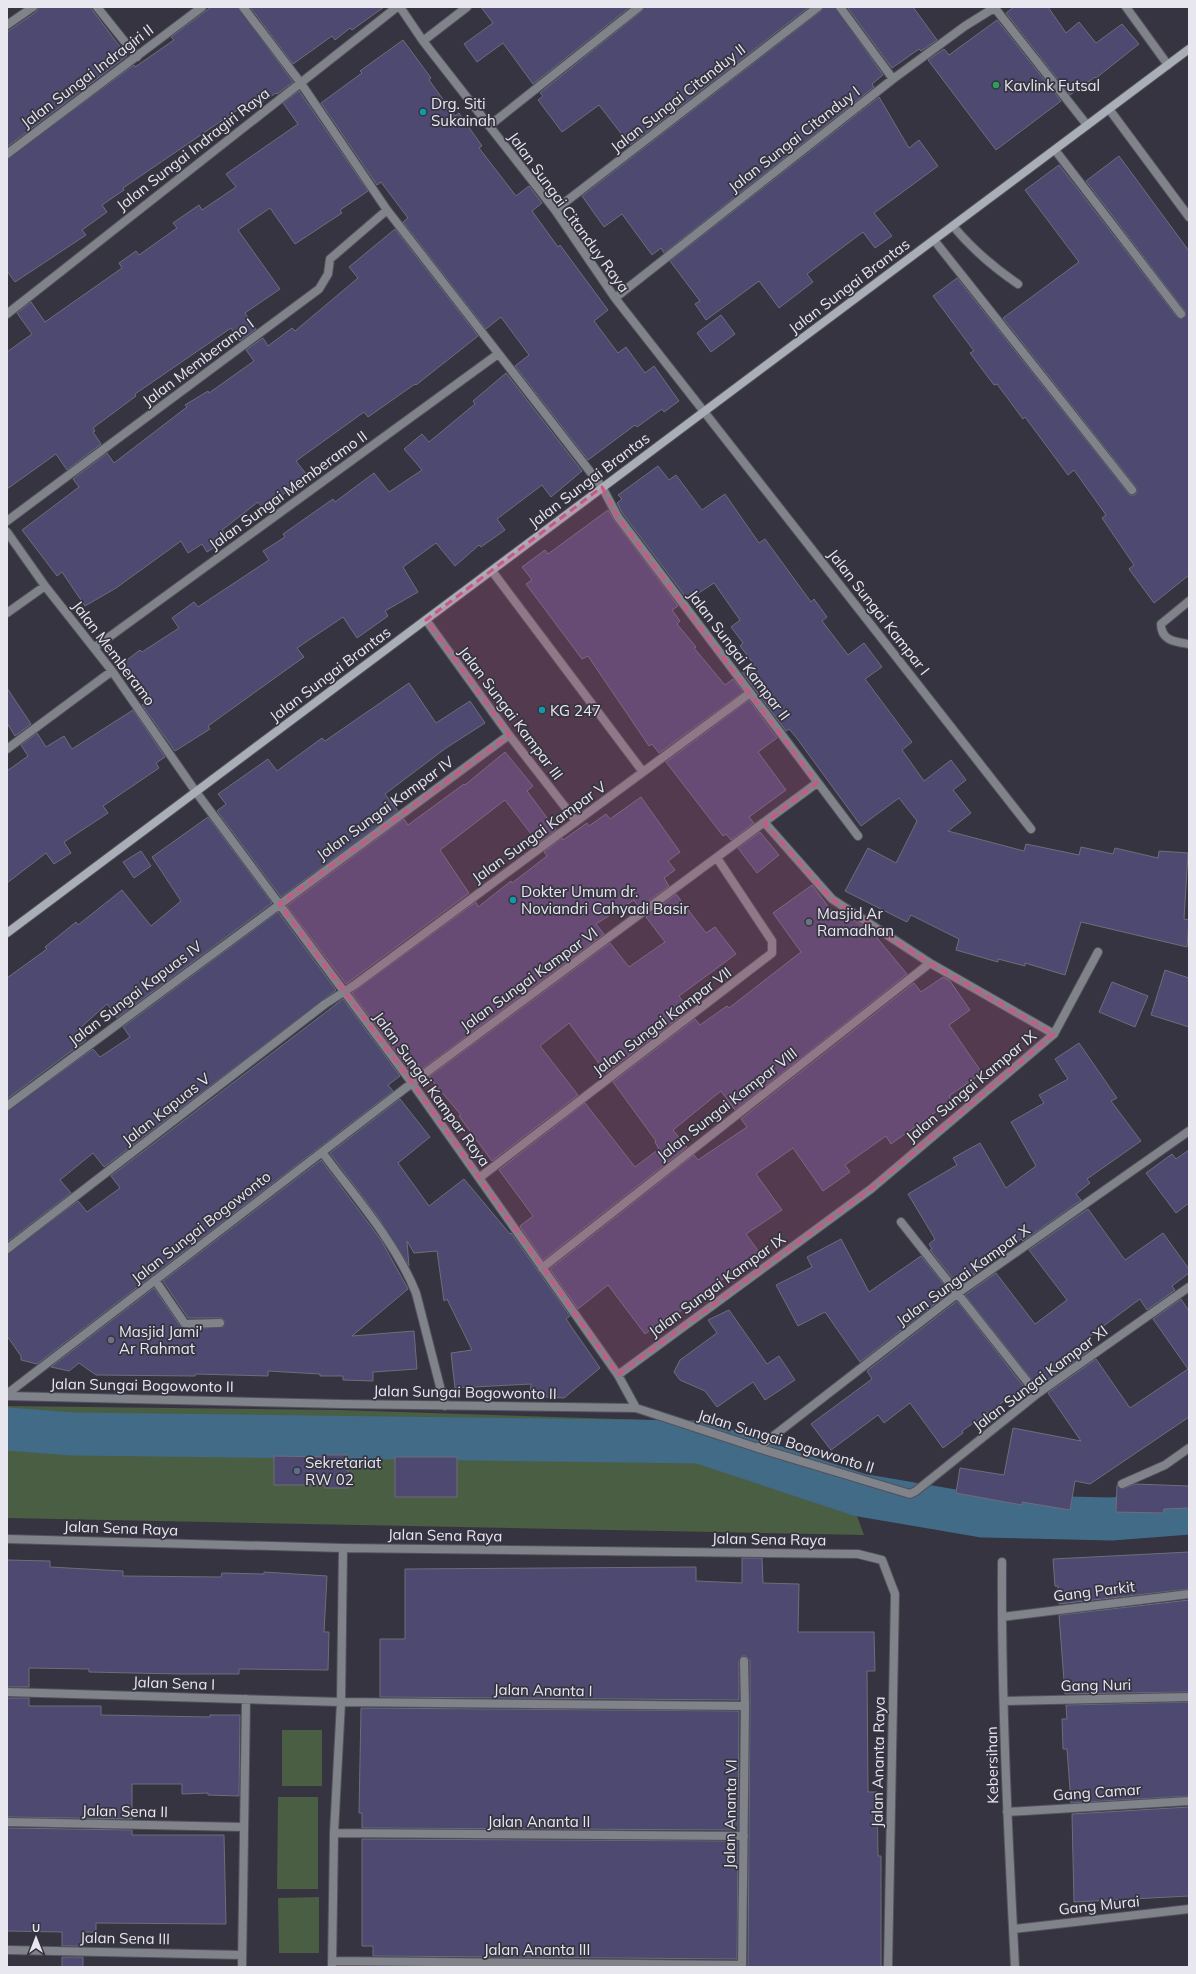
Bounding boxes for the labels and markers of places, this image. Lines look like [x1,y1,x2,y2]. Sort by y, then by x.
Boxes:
place label: Kavlink Futsal [1004,76,1100,95]
marker: Kavlink Futsal [991,80,1001,90]
place label: Drg. Siti Sukainah [431,94,496,130]
marker: Drg. Siti Sukainah [418,107,428,117]
place label: KG 247 [550,701,601,720]
marker: KG 247 [537,705,547,715]
place label: Dokter Umum dr. Noviandri Cahyadi Basir [521,882,689,918]
marker: Dokter Umum dr. Noviandri Cahyadi Basir [508,895,518,905]
place label: Masjid Ar Ramadhan [817,904,894,940]
marker: Masjid Ar Ramadhan [804,917,814,927]
place label: Masjid Jami' Ar Rahmat [119,1322,202,1358]
marker: Masjid Jami' Ar Rahmat [106,1335,116,1345]
place label: Sekretariat RW 02 [305,1453,381,1489]
marker: Sekretariat RW 02 [292,1466,302,1476]

